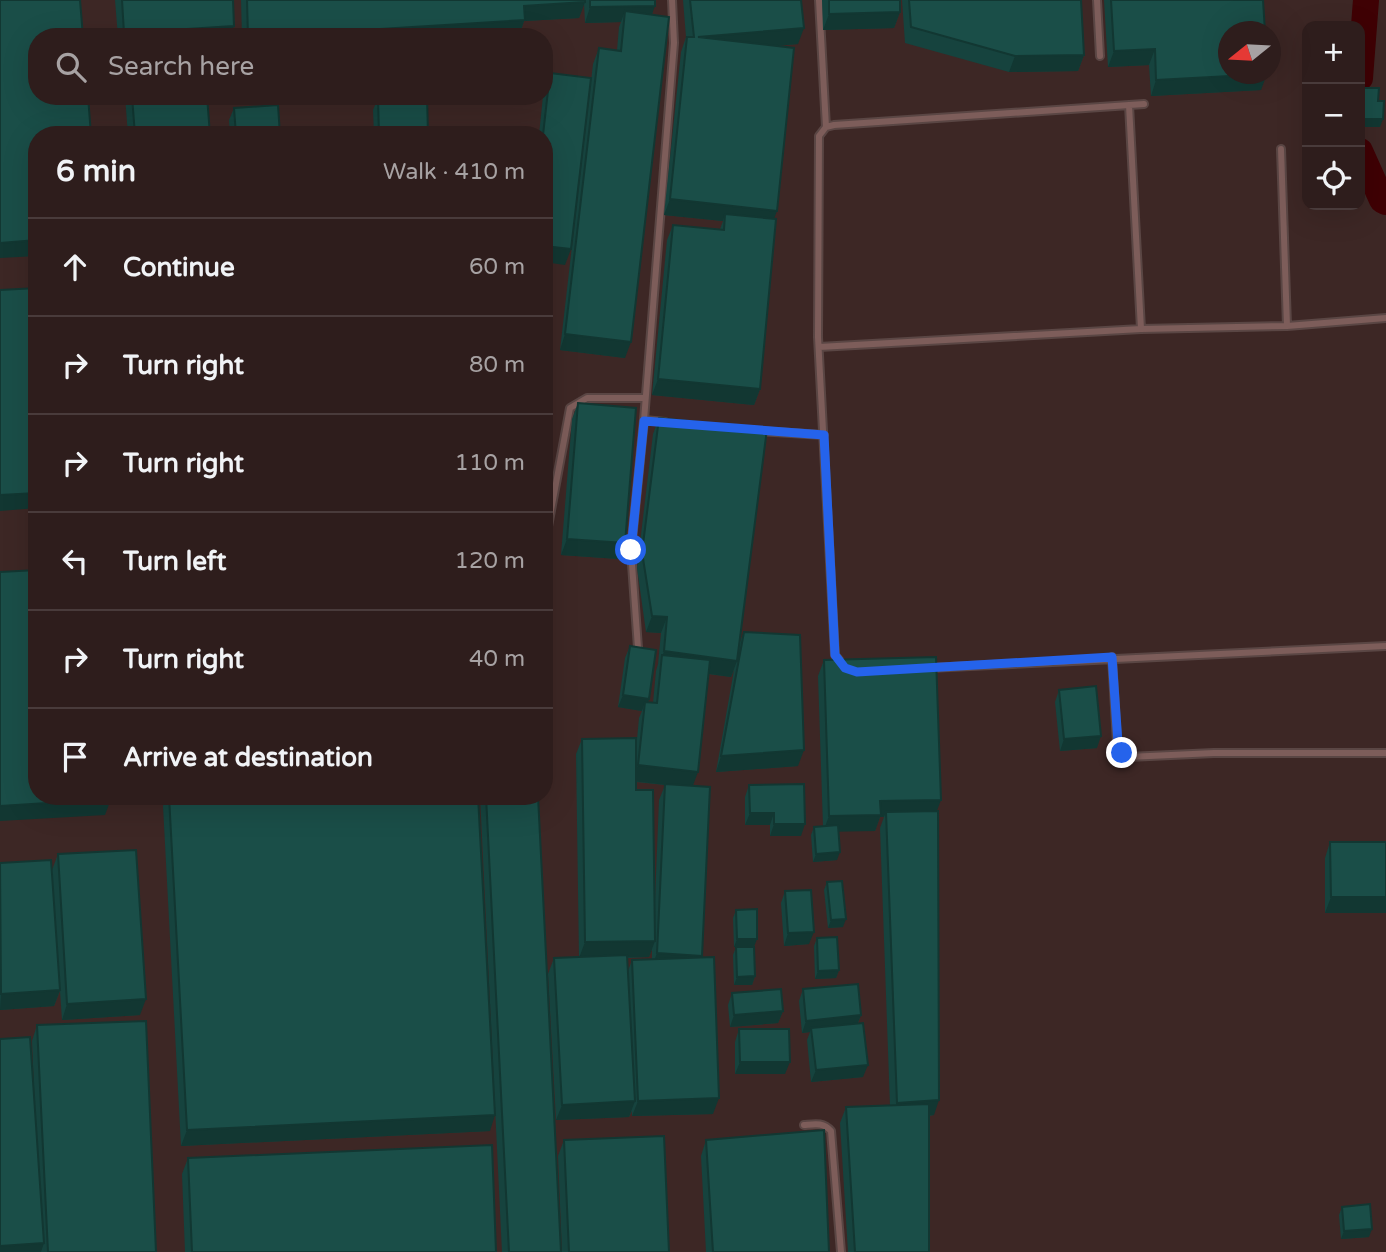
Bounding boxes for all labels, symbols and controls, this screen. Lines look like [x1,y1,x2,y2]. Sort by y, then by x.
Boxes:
north arrow [1218,21,1281,84]
map controls [1302,21,1365,210]
button: + [1302,21,1365,84]
search box [28,28,553,105]
icon: search [52,48,90,86]
text: Search here [108,51,254,82]
button: − [1302,84,1365,147]
button: locate [1302,147,1365,210]
text: 6 min [56,153,136,190]
text: Walk · 410 m [383,158,525,186]
icon: ahead [56,248,94,286]
text: Continue [123,252,235,283]
text: 60 m [469,253,525,281]
icon: right [56,346,94,384]
text: Turn right [123,350,244,381]
text: 80 m [469,351,525,379]
icon: right [56,444,94,482]
text: Turn right [123,448,244,479]
text: 110 m [455,449,525,477]
route start [615,534,646,565]
icon: left [56,542,94,580]
text: Turn left [123,546,226,577]
text: 120 m [455,547,525,575]
icon: right [56,640,94,678]
text: Turn right [123,644,244,675]
text: 40 m [469,645,525,673]
route end [1106,737,1137,768]
icon: arrive [56,738,94,776]
text: Arrive at destination [123,742,373,773]

